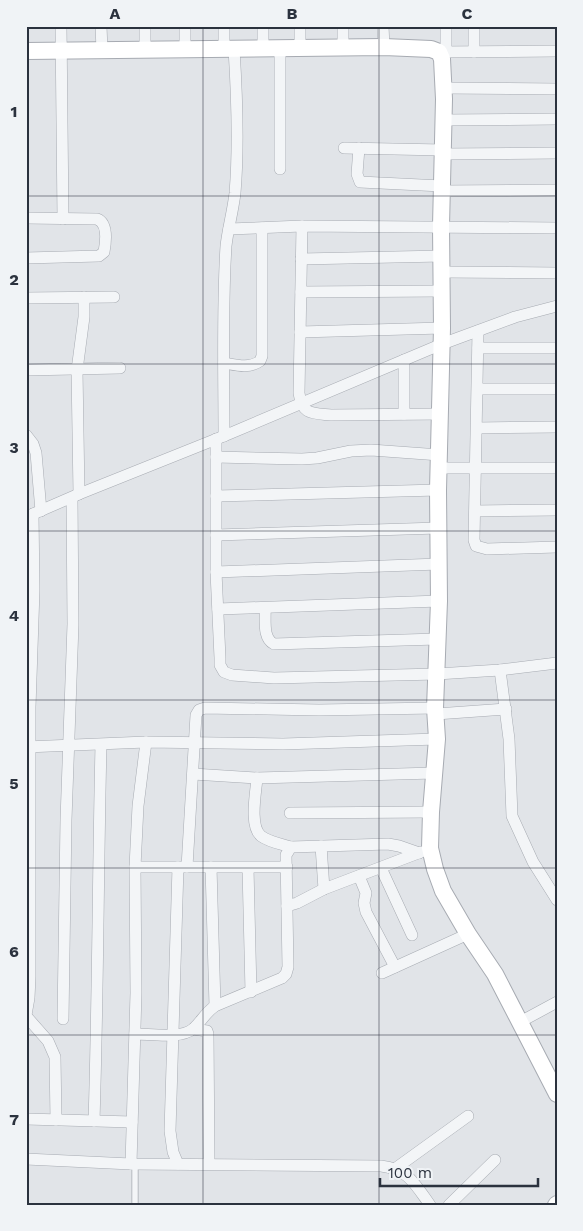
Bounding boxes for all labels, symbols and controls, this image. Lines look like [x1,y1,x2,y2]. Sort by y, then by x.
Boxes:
text: A [110,4,121,23]
text: B [287,4,298,23]
text: C [462,4,473,23]
text: 1 [11,102,17,121]
text: 2 [9,270,19,289]
text: 3 [9,438,19,457]
text: 4 [9,606,19,625]
text: 5 [9,774,19,793]
text: 6 [9,942,19,961]
text: 7 [9,1110,19,1129]
scale bar [380,1156,538,1188]
text: 100 m [388,1164,432,1182]

